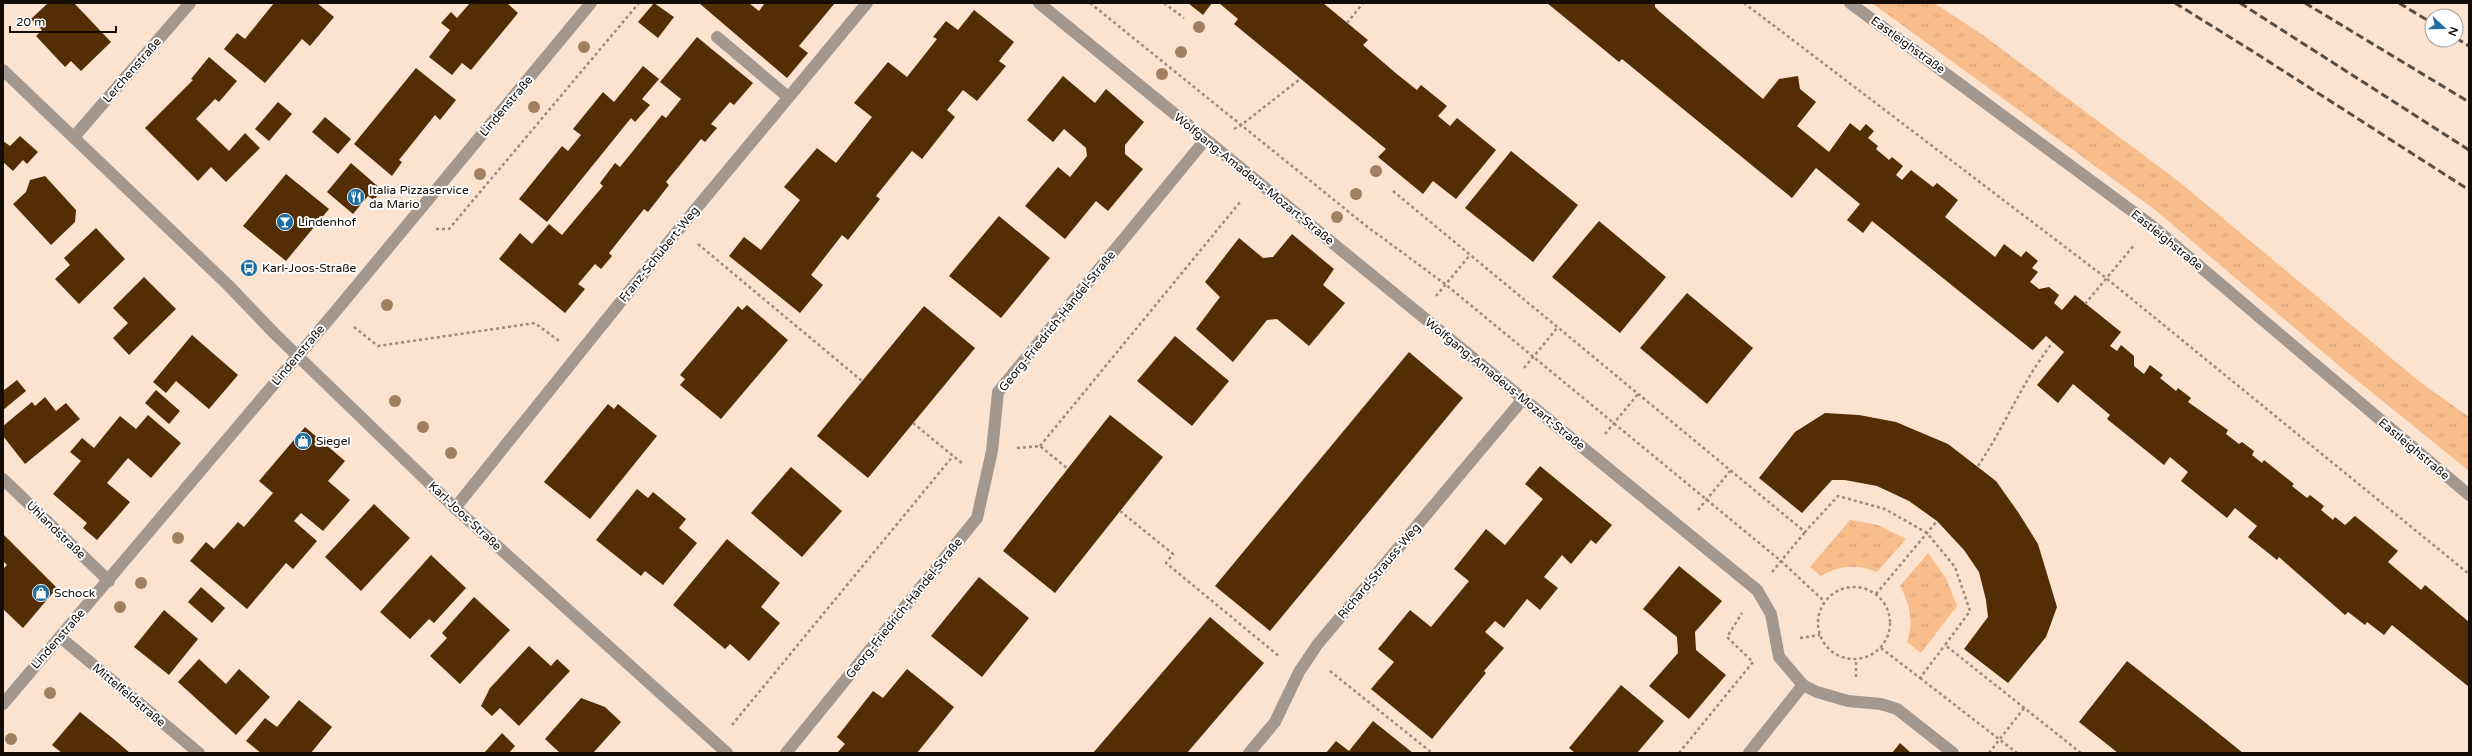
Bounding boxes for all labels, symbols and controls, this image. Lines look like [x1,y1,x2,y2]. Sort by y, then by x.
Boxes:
scale bar [10,8,116,34]
north arrow [2424,8,2464,48]
street label: Eastleighstraße [1868,13,1948,77]
text: 20 m [16,15,45,29]
text: N [2445,25,2461,38]
street label: Lerchenstraße [100,34,164,105]
street label: Lindenstraße [477,73,535,139]
street label: Wolfgang-Amadeus-Mozart-Straße [1171,110,1337,248]
place label: Italia Pizzaservice da Mario [369,183,469,211]
restaurant icon: Italia Pizzaservice da Mario [346,187,366,207]
street label: Franz-Schubert-Weg [616,203,702,305]
street label: Eastleighstraße [2128,207,2206,273]
bar icon: Lindenhof [275,212,295,232]
place label: Lindenhof [298,215,356,229]
street label: Georg-Friedrich-Händel-Straße [996,248,1118,394]
bus stop icon: Karl-Joos-Straße [239,258,259,278]
place label: Karl-Joos-Straße [262,261,357,275]
street label: Wolfgang-Amadeus-Mozart-Straße [1422,315,1588,453]
street label: Lindenstraße [269,322,327,388]
street label: Eastleighstraße [2376,415,2452,483]
shop icon: Siegel [293,431,313,451]
place label: Siegel [316,434,350,448]
street label: Karl-Joos-Straße [426,479,504,553]
street label: Uhlandstraße [24,498,89,562]
street label: Richard-Strauss-Weg [1335,520,1423,622]
street label: Georg-Friedrich-Händel-Straße [843,535,965,681]
shop icon: Schock [31,583,51,603]
place label: Schock [54,586,96,600]
street label: Lindenstraße [28,606,88,672]
street label: Mittelfeldstraße [90,661,168,730]

